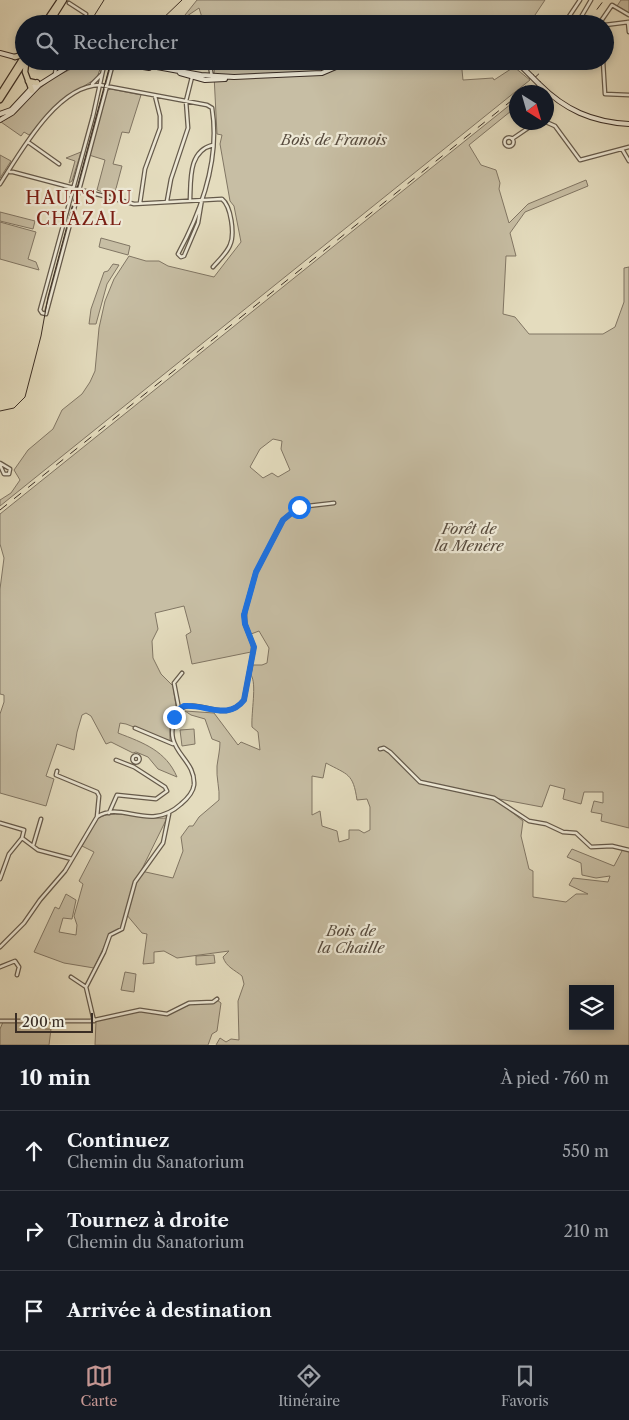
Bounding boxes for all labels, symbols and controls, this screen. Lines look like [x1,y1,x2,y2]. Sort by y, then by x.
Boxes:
search box [15,15,614,70]
icon: search [33,29,61,57]
text: Rechercher [73,31,178,54]
north arrow [509,85,554,130]
park label: Bois de Franois [280,130,388,149]
district label: HAUTS DU CHAZAL [25,187,133,230]
route start [288,496,311,519]
park label: Forêt de la Menère [435,519,504,555]
route end [163,706,186,729]
park label: Bois de la Chaille [317,921,385,957]
map controls [569,985,614,1030]
button: layers [569,985,614,1030]
scale bar [15,1010,92,1033]
text: 200 m [22,1013,65,1031]
text: 10 min [20,1065,91,1090]
text: À pied · 760 m [501,1068,609,1088]
text: Continuez [67,1129,169,1152]
icon: ahead [20,1137,48,1165]
text: 550 m [562,1141,609,1161]
text: Chemin du Sanatorium [67,1152,244,1172]
text: Tournez à droite [67,1209,229,1232]
icon: right [20,1217,48,1245]
text: 210 m [564,1221,609,1241]
text: Chemin du Sanatorium [67,1232,244,1252]
icon: arrive [20,1297,48,1325]
text: Arrivée à destination [67,1299,272,1322]
tab: Carte [80,1362,117,1410]
tab: Itinéraire [278,1362,340,1410]
tab: Favoris [501,1362,549,1410]

